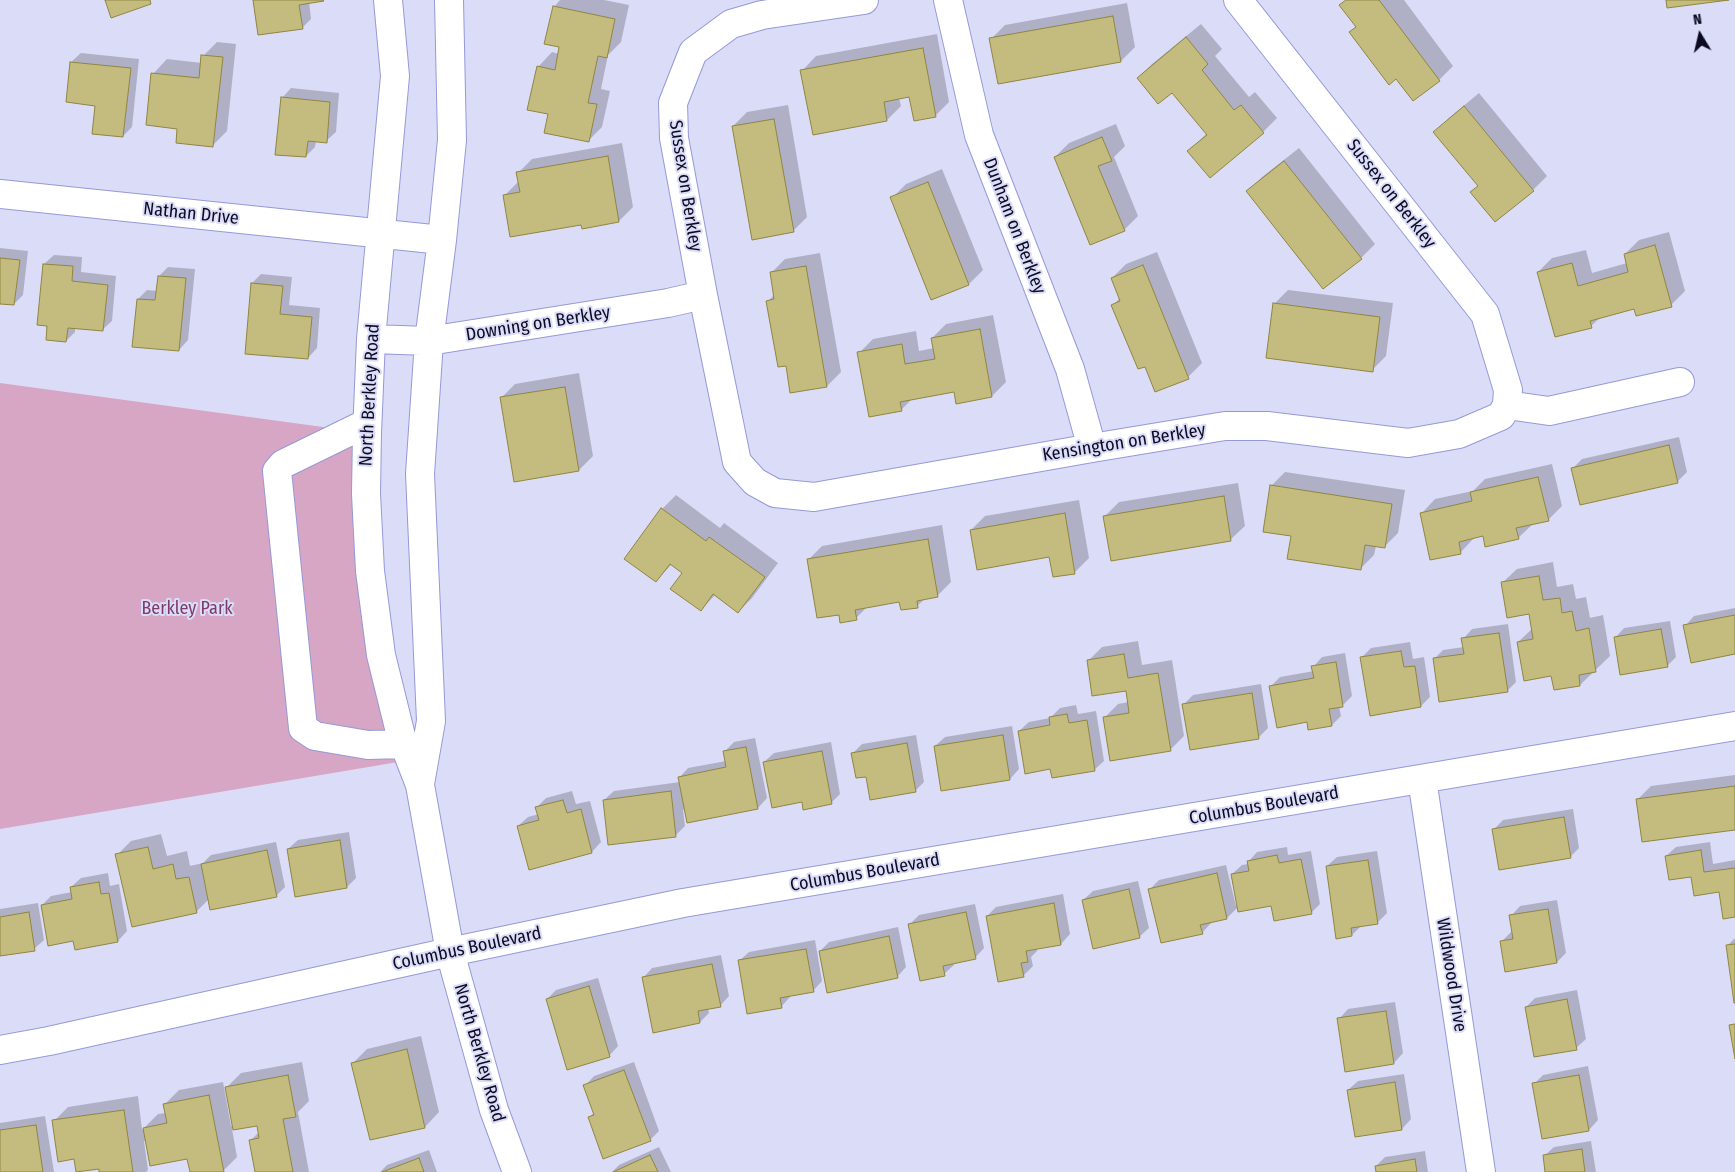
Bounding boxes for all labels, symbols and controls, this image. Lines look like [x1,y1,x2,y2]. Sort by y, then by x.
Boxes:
north arrow [1675,10,1725,60]
text: N [1692,11,1703,29]
street label: Sussex on Berkley [664,119,706,253]
street label: Sussex on Berkley [1342,135,1440,253]
street label: Dunham on Berkley [978,155,1050,297]
street label: Nathan Drive [142,198,240,230]
street label: Downing on Berkley [464,302,612,346]
street label: North Berkley Road [355,323,385,467]
street label: Kensington on Berkley [1041,419,1207,467]
park label: Berkley Park [141,598,233,620]
street label: Columbus Boulevard [1188,782,1340,830]
street label: Columbus Boulevard [789,849,941,897]
street label: Wildwood Drive [1431,916,1471,1034]
street label: Columbus Boulevard [391,923,543,975]
street label: North Berkley Road [449,981,509,1125]

